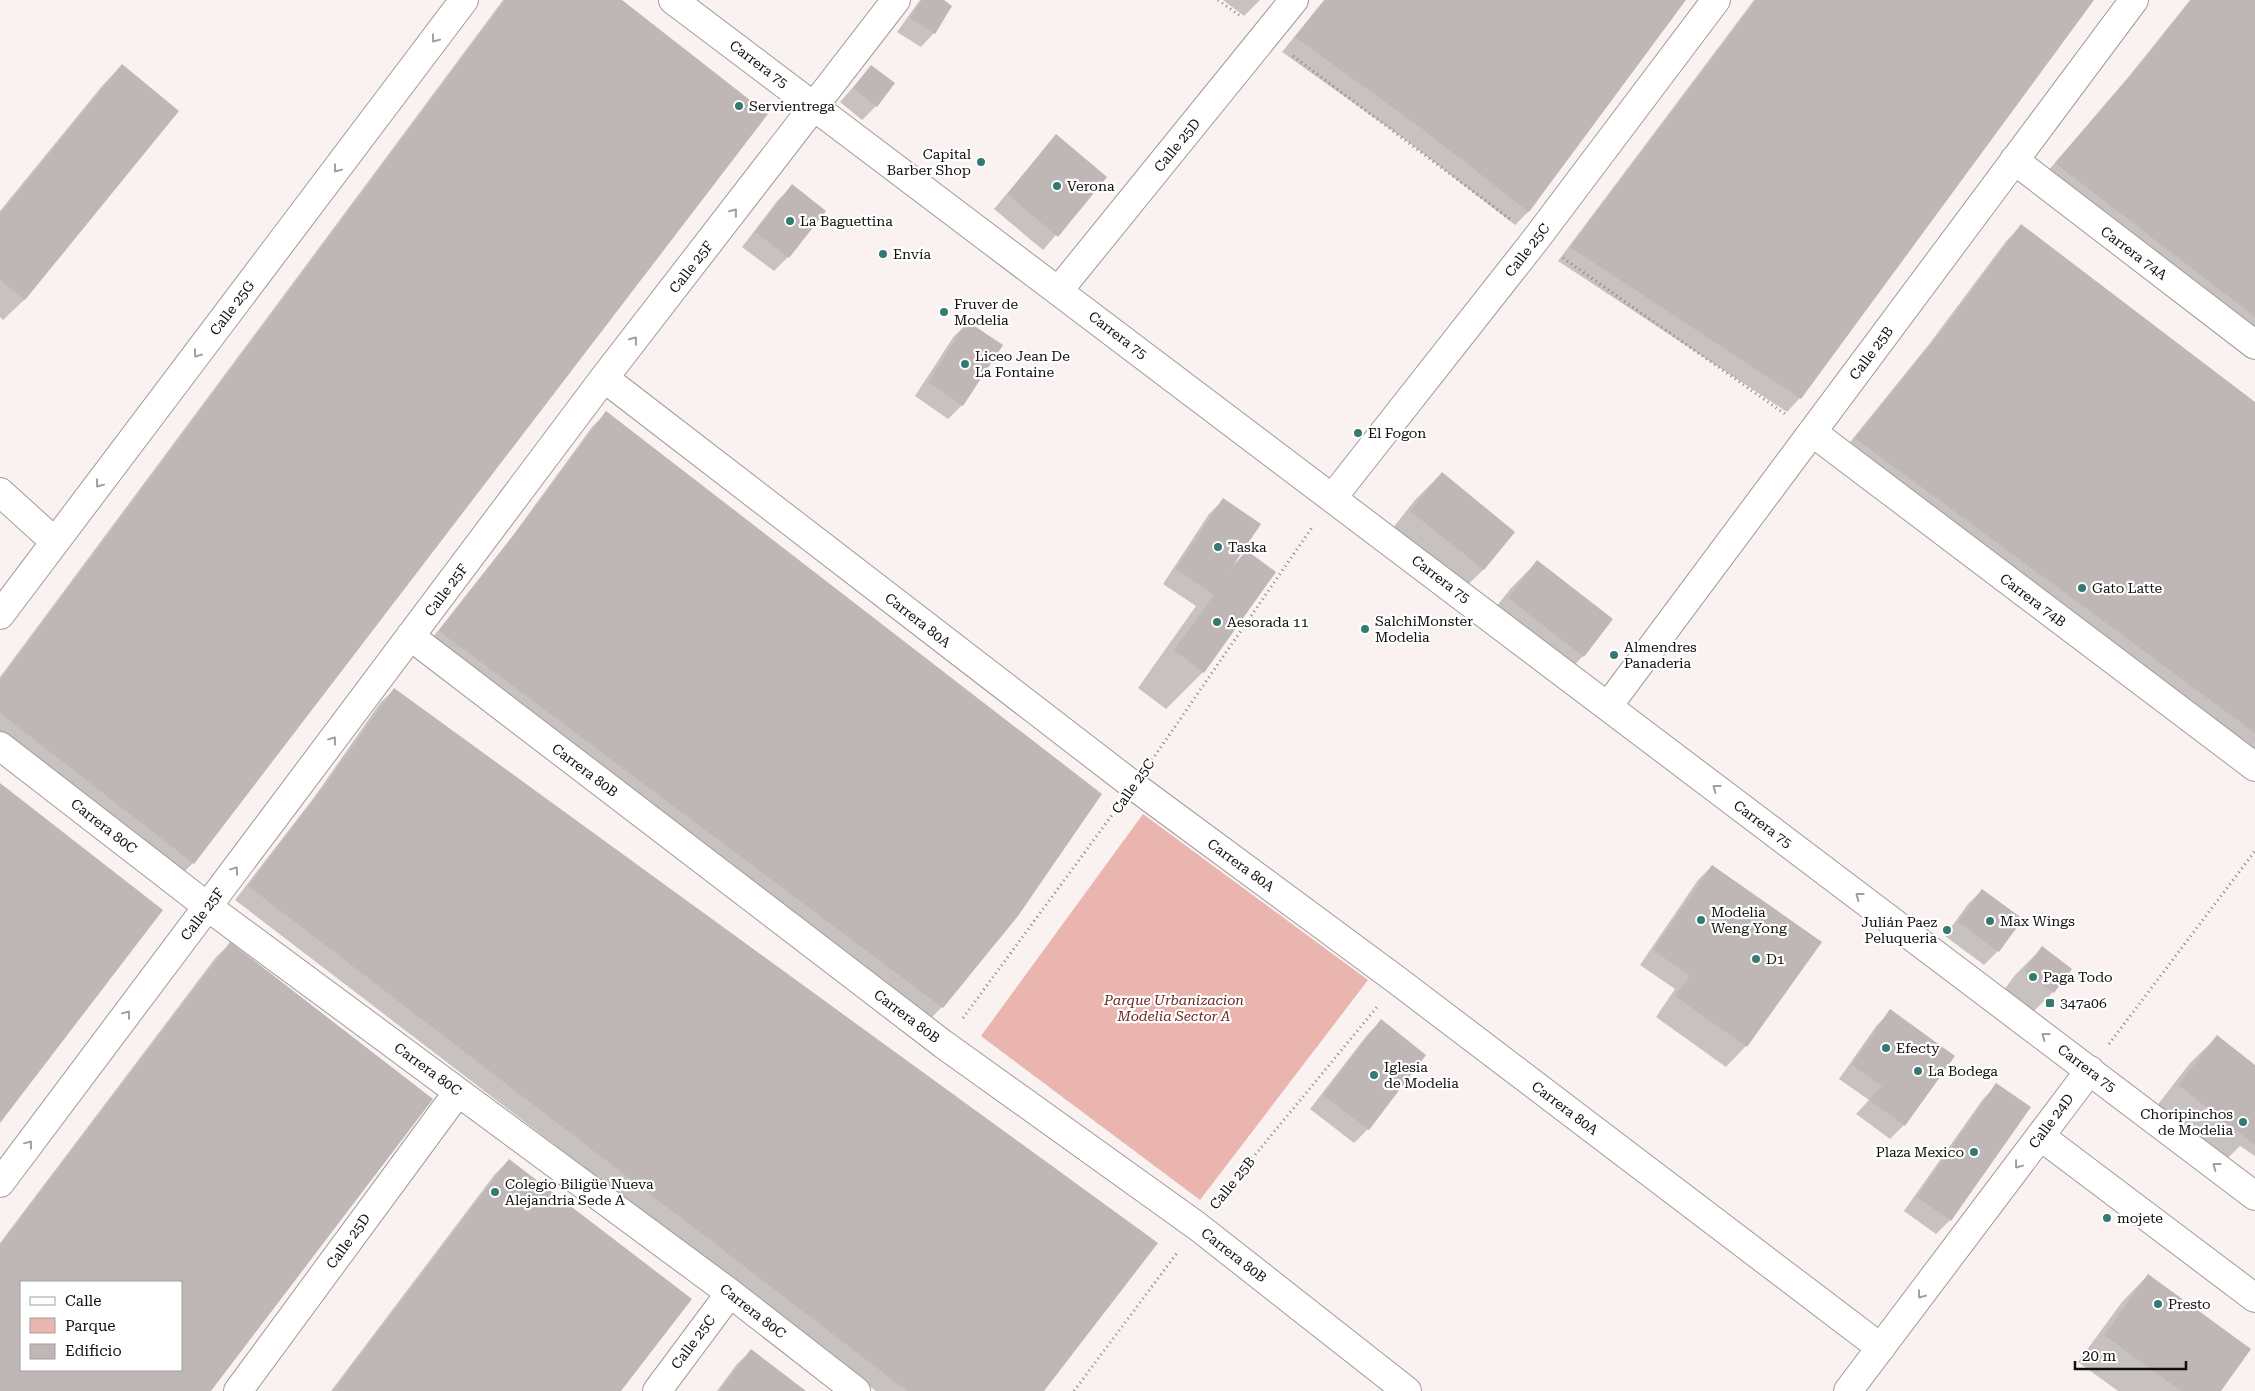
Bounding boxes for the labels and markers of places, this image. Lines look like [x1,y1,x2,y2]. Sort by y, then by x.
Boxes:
place label: Servientrega [749,98,835,114]
marker: Servientrega [733,100,745,112]
place label: Capital Barber Shop [887,146,972,178]
marker: Capital Barber Shop [975,156,987,168]
place label: Verona [1067,178,1115,194]
marker: Verona [1051,180,1063,192]
place label: La Baguettina [800,213,893,229]
marker: La Baguettina [784,215,796,227]
place label: Envía [893,246,931,262]
marker: Envía [877,248,889,260]
place label: Fruver de Modelia [954,296,1019,328]
marker: Fruver de Modelia [938,306,950,318]
place label: Liceo Jean De La Fontaine [975,348,1070,380]
marker: Liceo Jean De La Fontaine [959,358,971,370]
place label: El Fogon [1368,425,1426,441]
marker: El Fogon [1352,427,1364,439]
place label: Taska [1228,539,1267,555]
marker: Taska [1212,541,1224,553]
place label: Gato Latte [2092,580,2162,596]
marker: Gato Latte [2076,582,2088,594]
place label: SalchiMonster Modelia [1375,613,1473,645]
place label: Aesorada 11 [1227,614,1309,630]
marker: Aesorada 11 [1211,616,1223,628]
marker: SalchiMonster Modelia [1359,623,1371,635]
place label: Almendres Panaderia [1624,639,1697,671]
marker: Almendres Panaderia [1608,649,1620,661]
place label: Modelia Weng Yong [1711,904,1787,936]
place label: Max Wings [2000,913,2075,929]
marker: Modelia Weng Yong [1695,914,1707,926]
place label: Julián Paez Peluqueria [1861,914,1937,946]
marker: Max Wings [1984,915,1996,927]
marker: Julián Paez Peluqueria [1941,924,1953,936]
place label: D1 [1766,951,1785,967]
marker: D1 [1750,953,1762,965]
place label: Paga Todo [2043,969,2113,985]
marker: Paga Todo [2027,971,2039,983]
place label: 347a06 [2060,995,2107,1011]
marker: 347a06 [2044,997,2056,1009]
place label: Efecty [1896,1040,1940,1056]
marker: Efecty [1880,1042,1892,1054]
place label: Iglesia de Modelia [1384,1059,1459,1091]
place label: La Bodega [1928,1063,1998,1079]
marker: La Bodega [1912,1065,1924,1077]
marker: Iglesia de Modelia [1368,1069,1380,1081]
place label: Choripinchos de Modelia [2140,1106,2233,1138]
marker: Choripinchos de Modelia [2237,1116,2249,1128]
place label: Plaza Mexico [1876,1144,1964,1160]
marker: Plaza Mexico [1968,1146,1980,1158]
place label: Colegio Biligüe Nueva Alejandria Sede A [505,1176,654,1208]
marker: Colegio Biligüe Nueva Alejandria Sede A [489,1186,501,1198]
place label: mojete [2117,1210,2163,1226]
marker: mojete [2101,1212,2113,1224]
place label: Presto [2168,1296,2211,1312]
marker: Presto [2152,1298,2164,1310]

